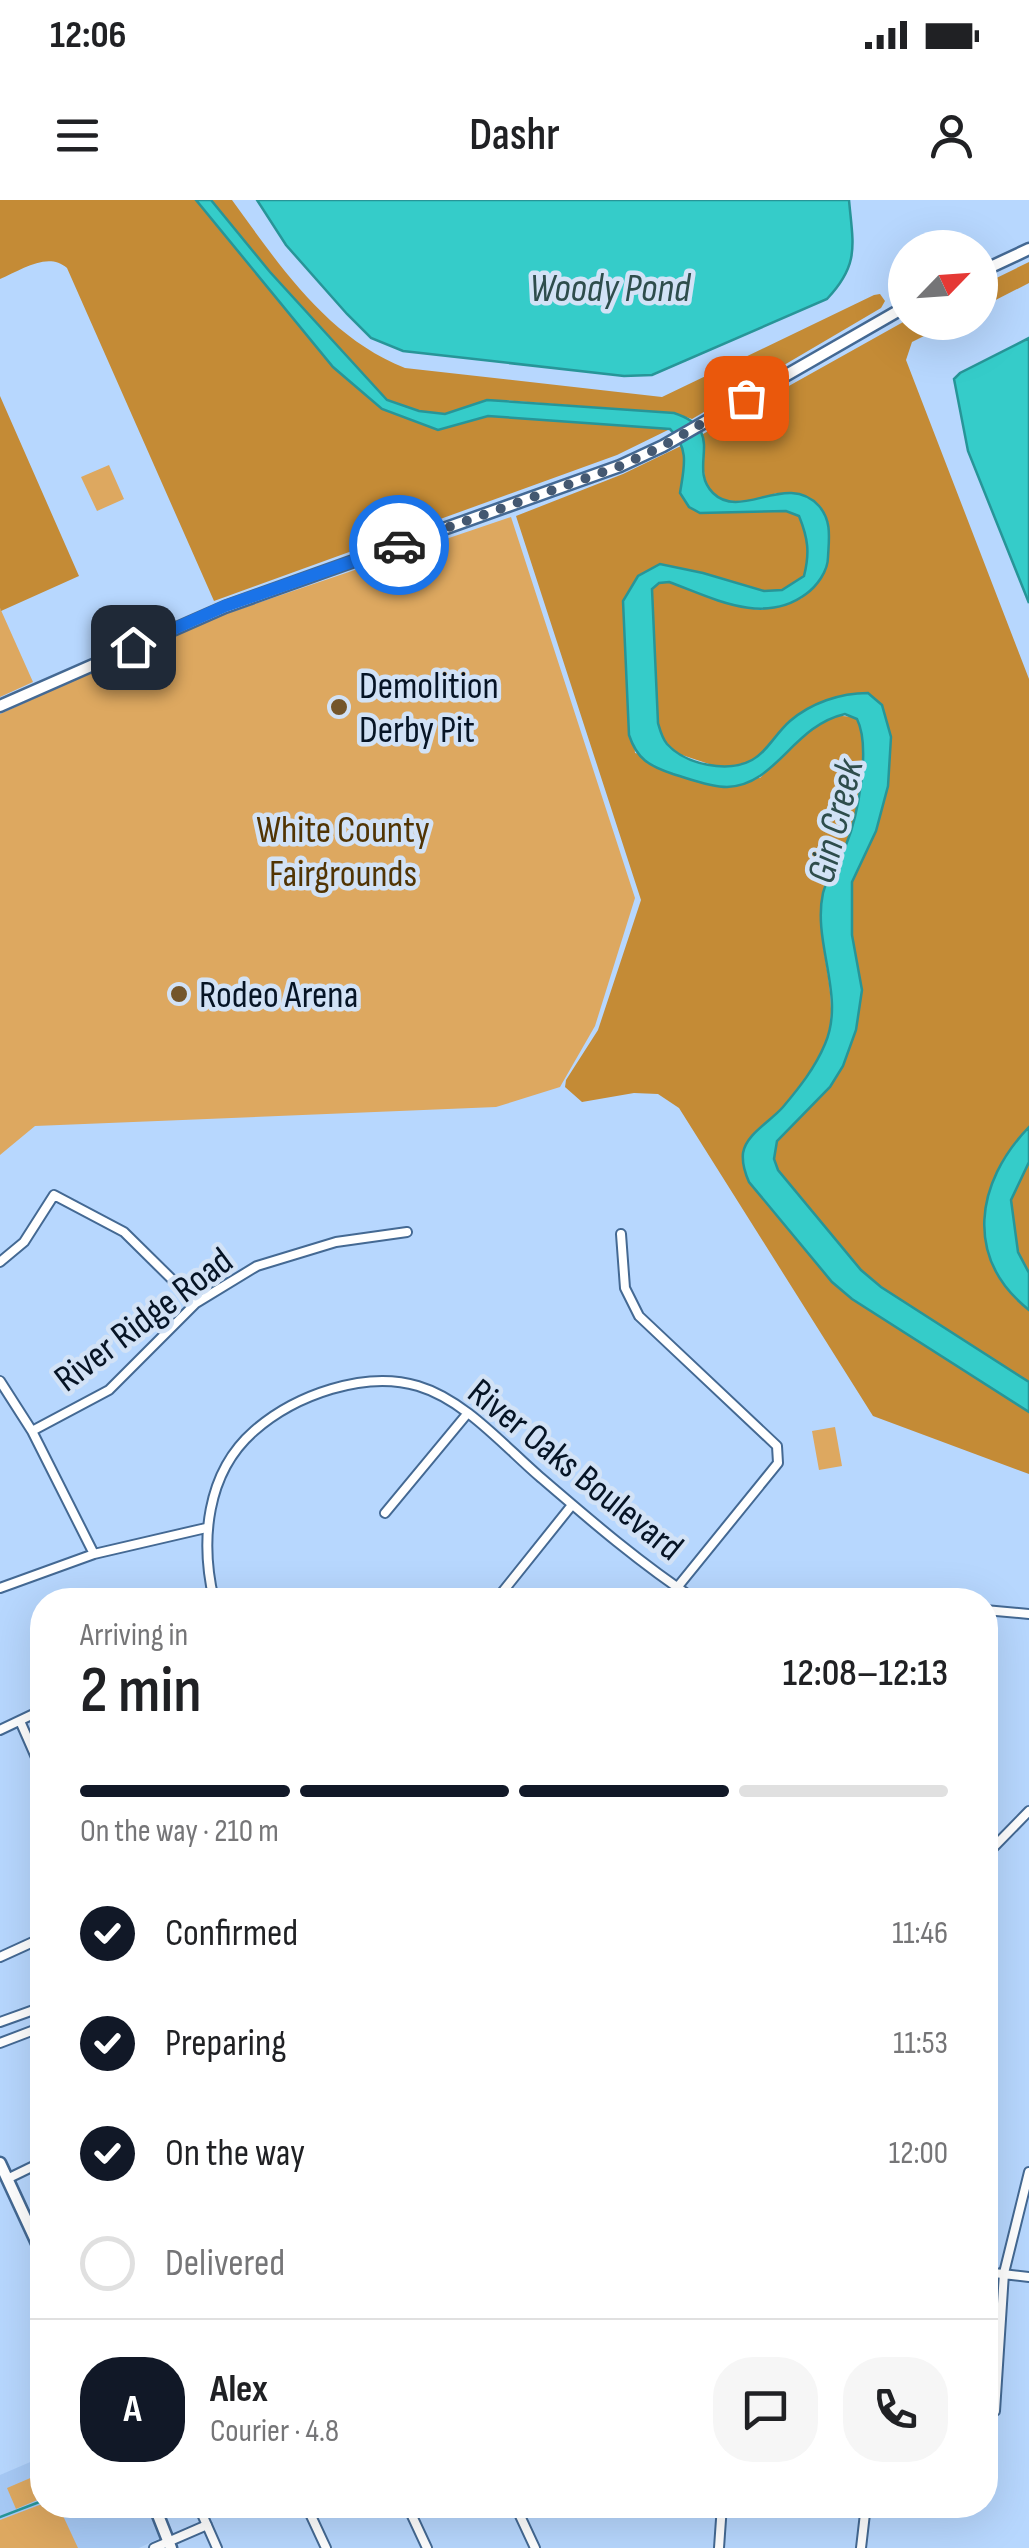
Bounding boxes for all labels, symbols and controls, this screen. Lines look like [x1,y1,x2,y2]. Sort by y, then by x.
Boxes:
text: 12:06 [50,13,126,58]
icon: menu [50,108,105,163]
text: Dashr [469,108,560,163]
icon: person [924,108,979,163]
north arrow [888,230,998,340]
map controls [888,230,998,340]
water label: Woody Pond [530,265,692,313]
pin [704,356,789,441]
icon: bag [719,371,774,426]
courier [349,495,449,595]
icon: car [372,518,427,573]
pin [91,605,176,690]
icon: home [106,620,161,675]
place label: Demolition Derby Pit [359,664,499,753]
marker: Demolition Derby Pit [328,696,350,718]
water label: Gin Creek [797,754,875,888]
park label: White County Fairgrounds [256,808,430,897]
place label: Rodeo Arena [199,973,358,1018]
marker: Rodeo Arena [168,983,190,1005]
street label: River Ridge Road [46,1239,242,1402]
street label: River Oaks Boulevard [459,1370,692,1571]
text: Arriving in [80,1616,188,1655]
text: 12:08–12:13 [783,1651,948,1696]
text: 2 min [80,1653,202,1731]
text: On the way · 210 m [80,1812,279,1851]
icon: check [80,1906,135,1961]
text: Confirmed [165,1911,298,1956]
text: 11:46 [892,1914,948,1953]
icon: check [80,2016,135,2071]
text: Preparing [165,2021,286,2066]
text: 11:53 [893,2024,948,2063]
icon: check [80,2126,135,2181]
text: On the way [165,2131,305,2176]
text: 12:00 [889,2134,948,2173]
text: Delivered [165,2241,285,2286]
button: chat [713,2357,818,2462]
button: phone [843,2357,948,2462]
text: Alex [210,2367,268,2412]
text: A [123,2387,142,2432]
text: Courier · 4.8 [210,2412,339,2451]

